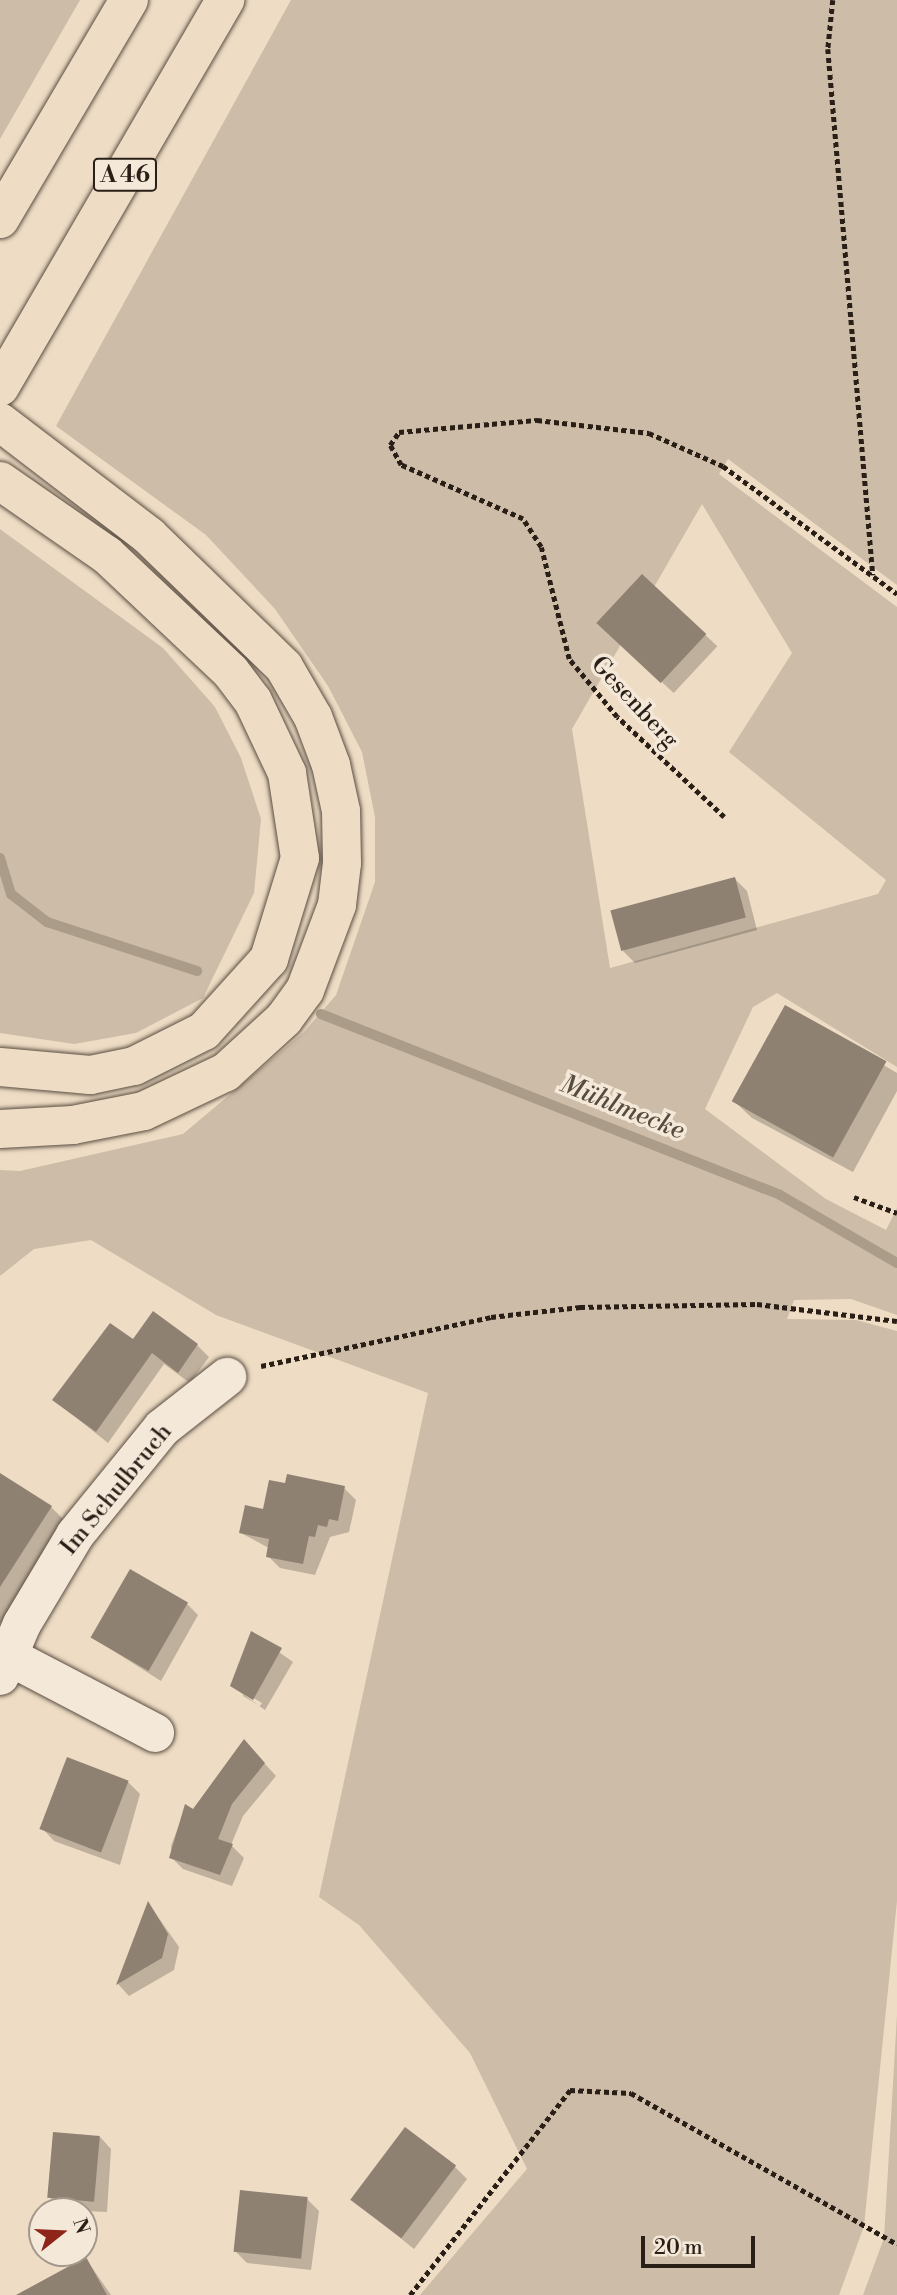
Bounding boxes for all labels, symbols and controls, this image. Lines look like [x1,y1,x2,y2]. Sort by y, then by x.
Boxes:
road number: A 46 [92,156,158,194]
street label: Gesenberg [584,651,684,755]
water label: Mühlmecke [555,1069,689,1147]
street label: Im Schulbruch [55,1419,179,1561]
north arrow [28,2197,98,2267]
text: N [67,2215,95,2237]
scale bar [645,2222,759,2266]
text: 20 m [654,2235,703,2261]

